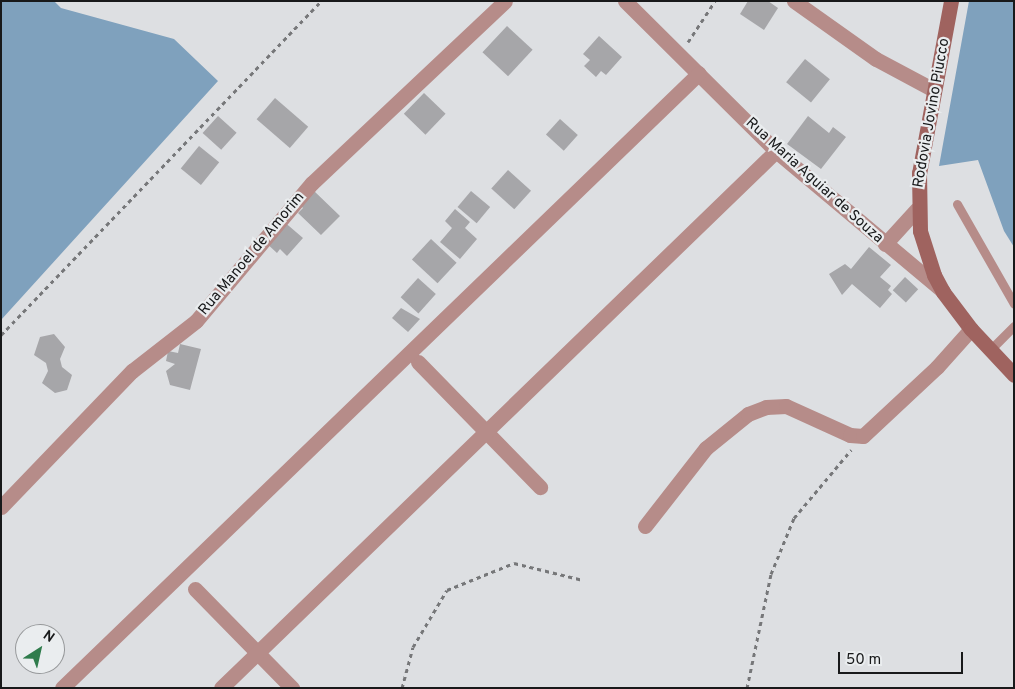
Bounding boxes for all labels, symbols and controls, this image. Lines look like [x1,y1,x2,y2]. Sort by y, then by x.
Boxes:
street label: Rodovia Jovino Piucco [910,37,954,189]
street label: Rua Maria Aguiar de Souza [741,114,887,248]
street label: Rua Manoel de Amorim [195,188,309,320]
north arrow [15,624,65,674]
text: N [39,627,57,647]
scale bar [840,642,965,674]
text: 50 m [846,651,881,670]

